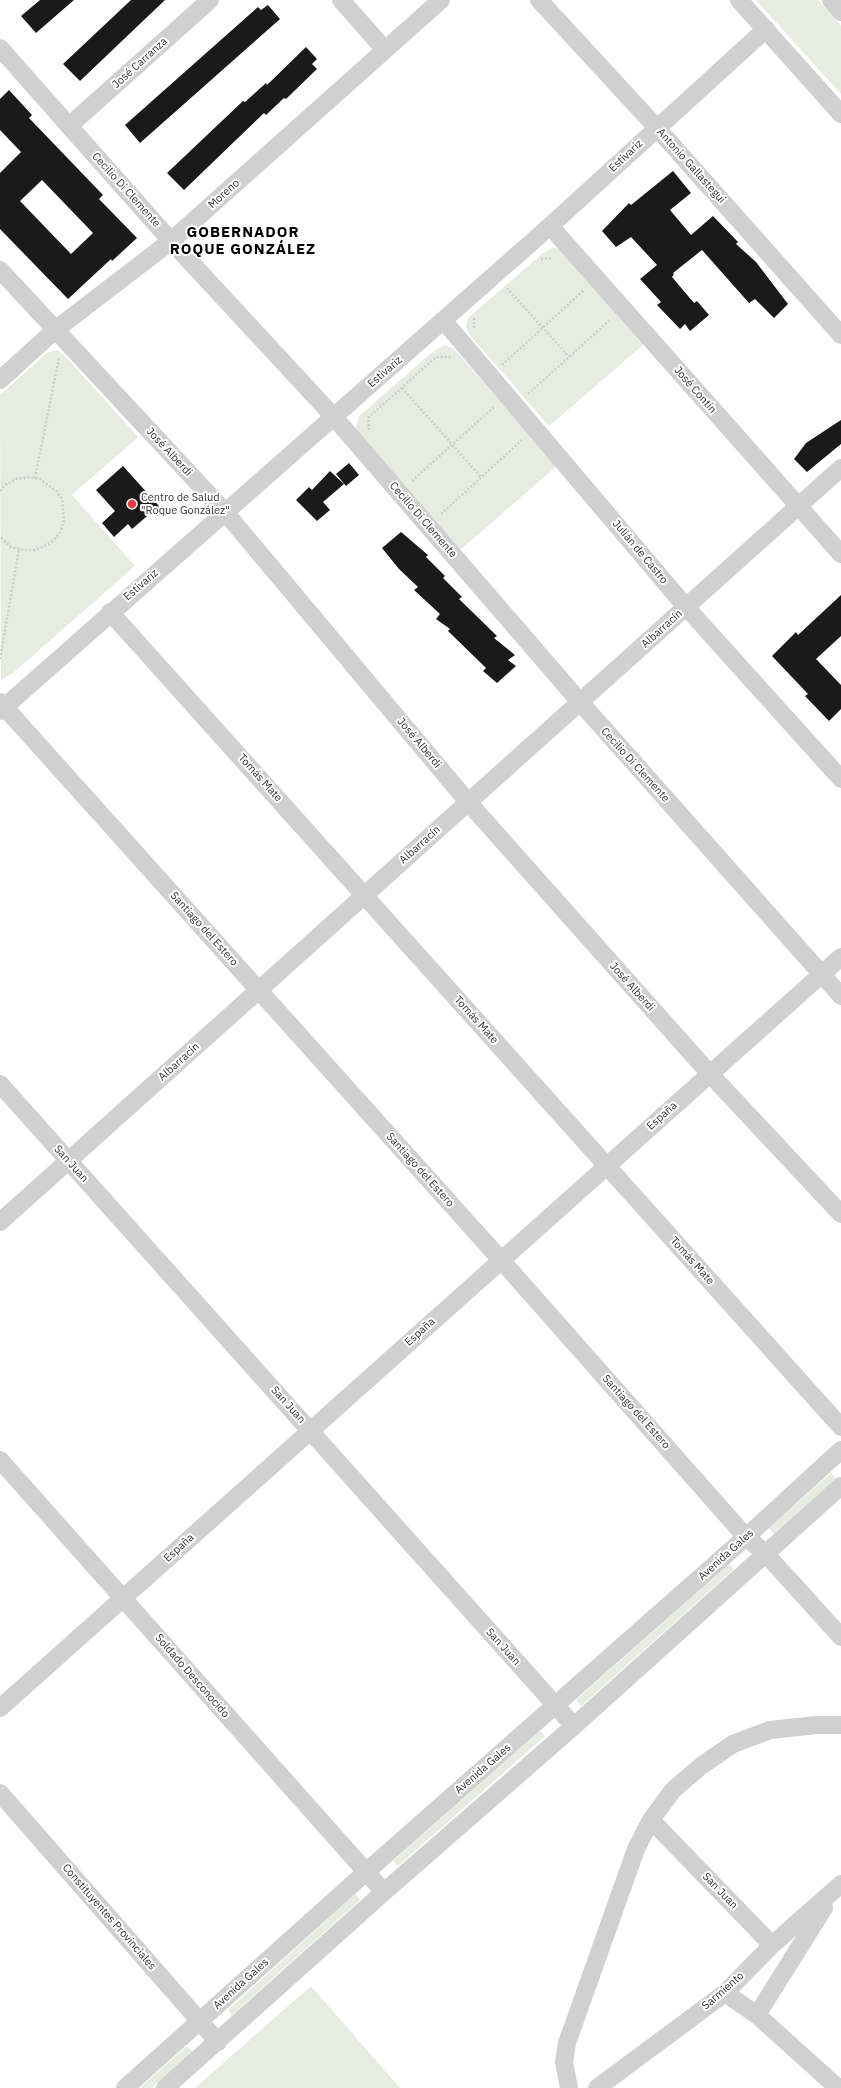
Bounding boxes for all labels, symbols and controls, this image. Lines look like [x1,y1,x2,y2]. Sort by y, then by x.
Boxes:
street label: José Carranza [110,35,170,91]
street label: Antonio Gallastegui [654,126,728,206]
street label: Estivariz [606,137,646,175]
street label: Cecilio Di Clemente [89,150,163,230]
street label: Moreno [206,177,242,211]
district label: GOBERNADOR ROQUE GONZÁLEZ [170,224,316,259]
street label: Estivariz [365,353,405,391]
street label: José Contín [671,364,719,416]
street label: José Alberdi [143,425,195,479]
street label: Cecilio Di Clemente [387,479,459,561]
place label: Centro de Salud "Roque González" [141,491,230,517]
marker: Centro de Salud "Roque González" [126,498,138,510]
street label: Julián de Castro [609,517,671,587]
street label: Estivariz [121,566,161,604]
street label: Albarracín [639,607,685,651]
street label: José Alberdi [394,715,444,771]
street label: Cecilio Di Clemente [598,725,672,805]
street label: Tomás Mate [235,751,285,805]
street label: Albarracín [397,823,443,867]
street label: Santiago del Estero [167,889,241,969]
street label: José Alberdi [607,960,657,1014]
street label: Tomás Mate [451,993,501,1047]
street label: Albarracín [156,1040,202,1084]
street label: España [644,1099,680,1133]
street label: Santiago del Estero [383,1130,457,1210]
street label: San Juan [51,1143,91,1185]
street label: Tomás Mate [667,1234,717,1288]
street label: España [402,1315,438,1349]
street label: Santiago del Estero [599,1372,673,1452]
street label: San Juan [268,1384,308,1426]
street label: Avenida Gales [696,1527,756,1583]
street label: España [161,1531,197,1565]
street label: San Juan [483,1626,523,1668]
street label: Soldado Desconocido [152,1631,232,1721]
street label: Avenida Gales [452,1741,514,1797]
street label: Constituyentes Provinciales [59,1861,159,1973]
street label: San Juan [700,1870,740,1912]
street label: Avenida Gales [211,1956,271,2012]
street label: Sarmiento [699,1969,747,2013]

